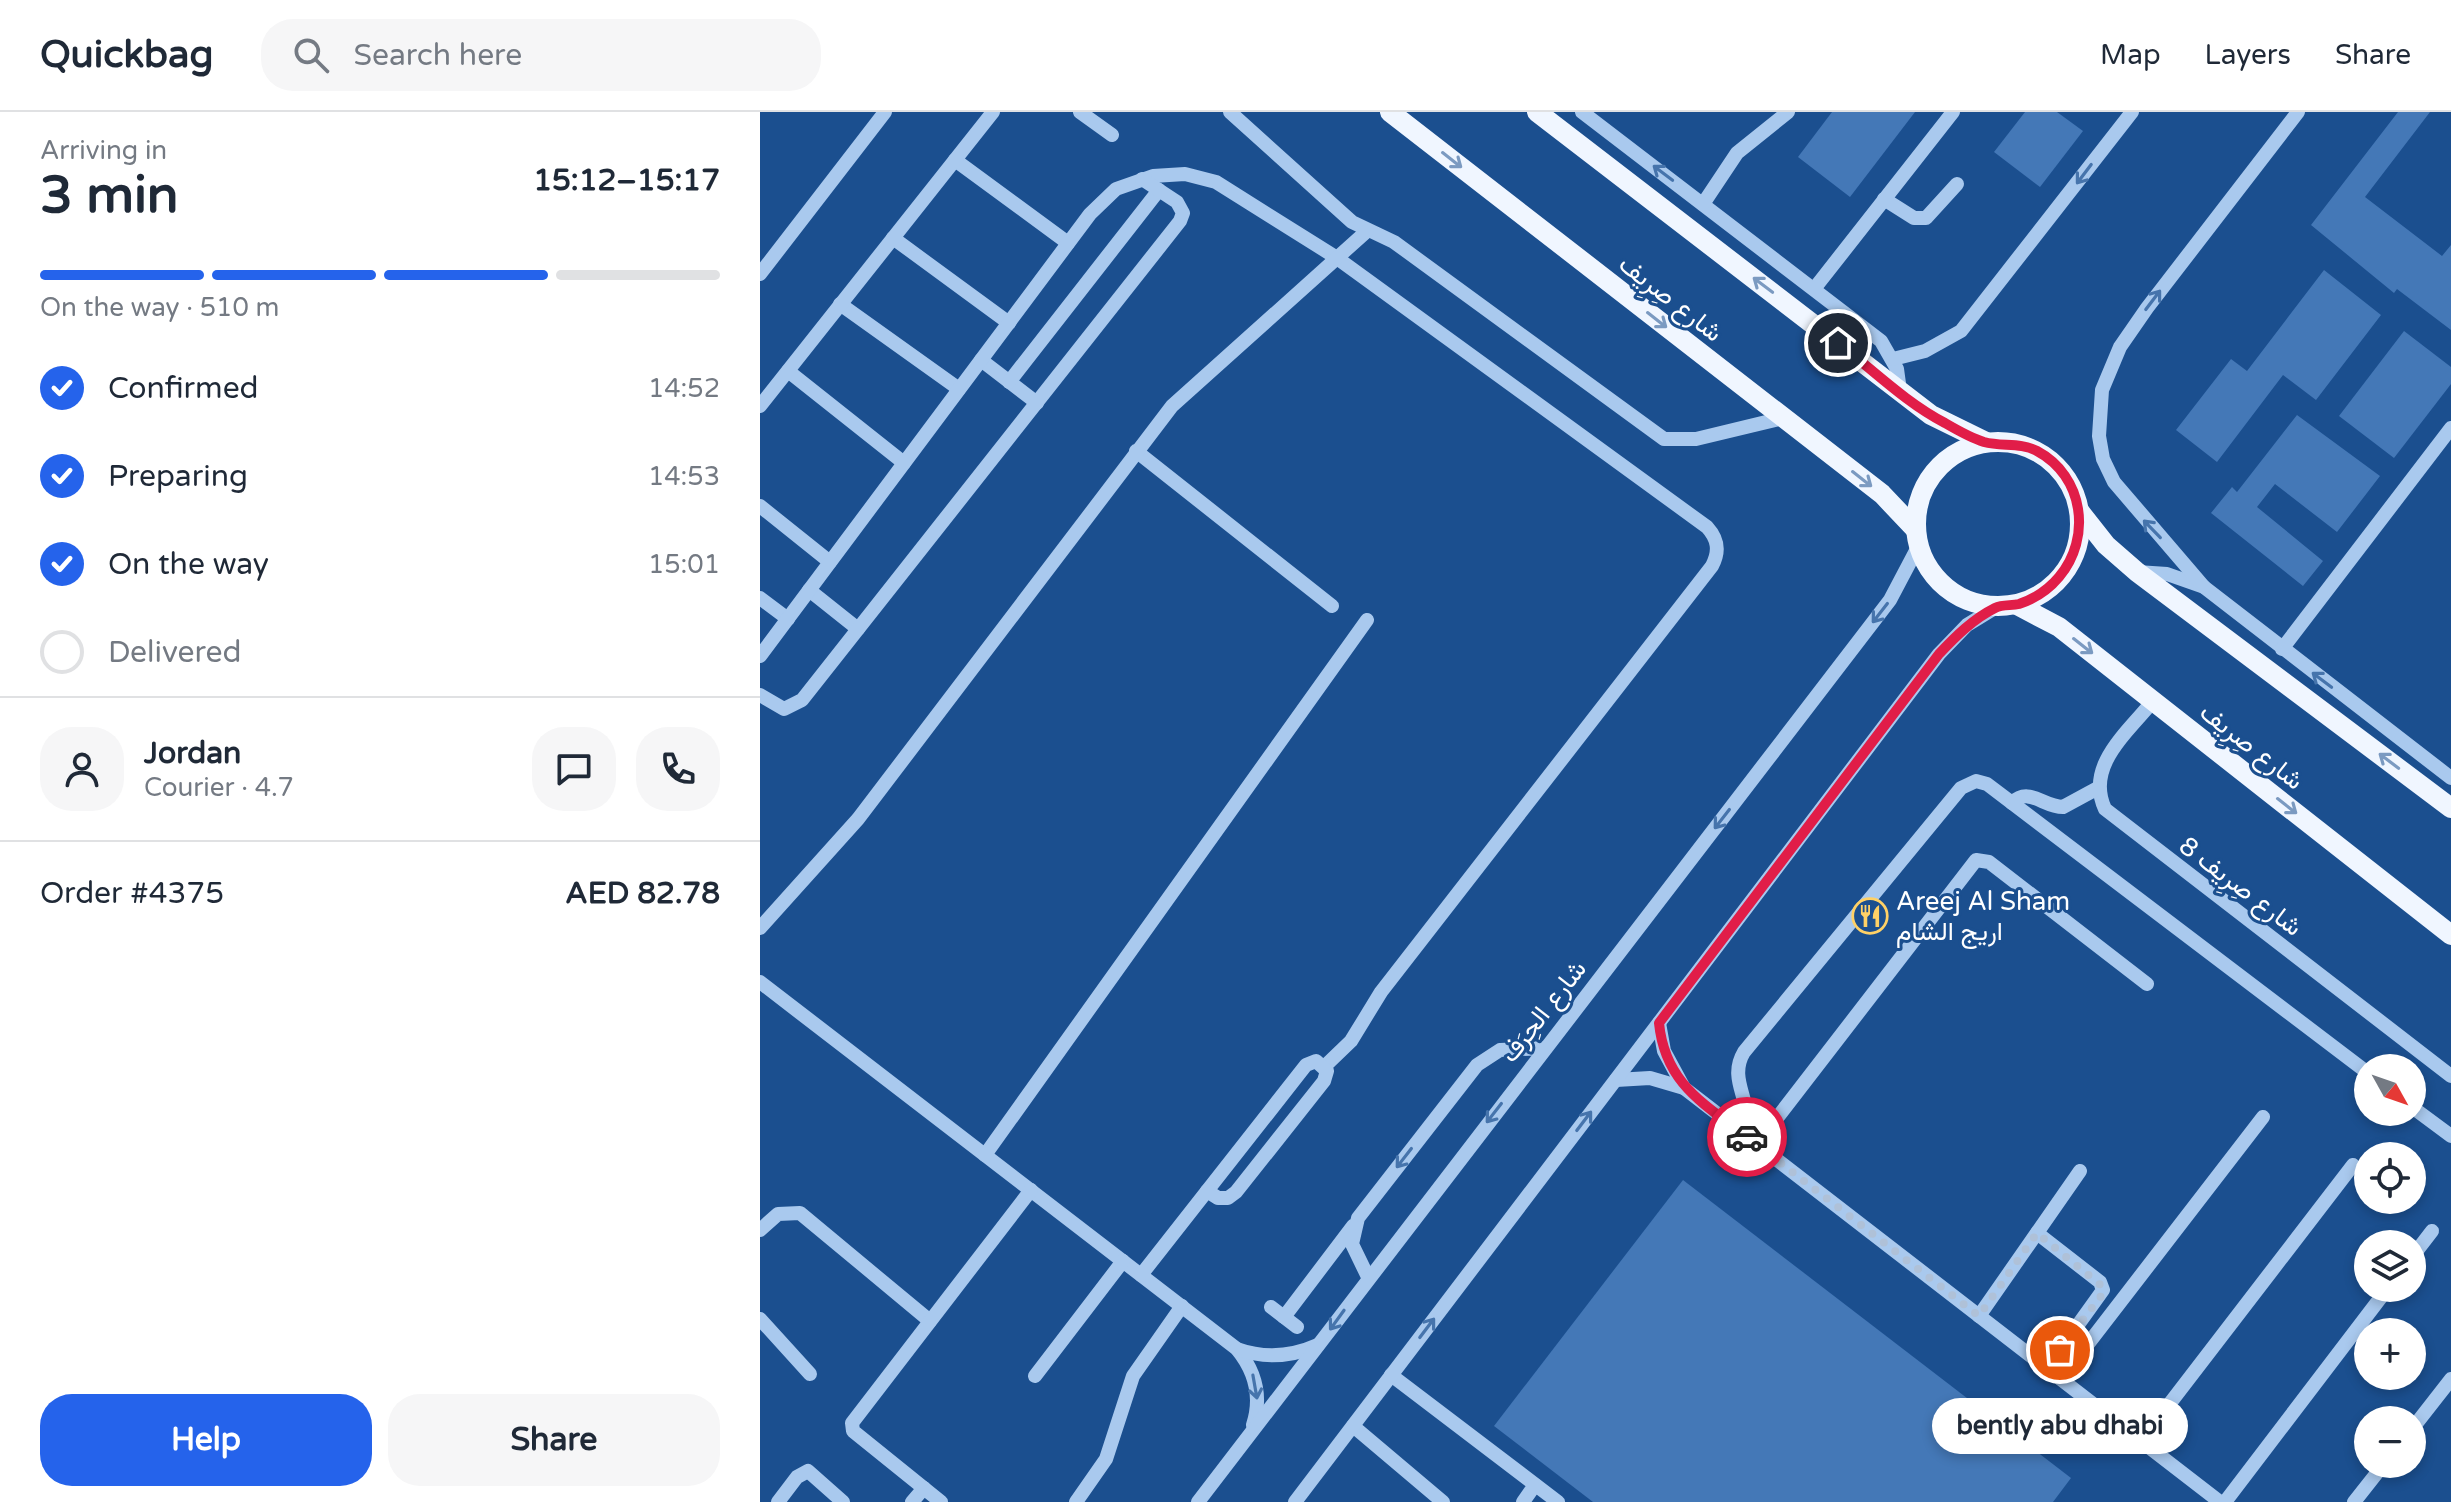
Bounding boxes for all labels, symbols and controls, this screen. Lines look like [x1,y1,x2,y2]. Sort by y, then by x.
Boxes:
search box [261,19,821,91]
text: Quickbag [40,32,213,78]
icon: search [289,33,333,77]
text: Search here [353,37,522,74]
text: Map [2100,38,2161,72]
text: Layers [2205,38,2291,72]
text: Share [2335,38,2411,72]
text: Arriving in [40,135,167,166]
one-way arrow [1441,151,1462,169]
text: 15:12–15:17 [533,162,720,199]
one-way arrow [2076,163,2093,184]
text: 3 min [40,164,179,227]
one-way arrow [1653,165,1674,182]
street label: شارع صِرِيف [1610,248,1729,352]
one-way arrow [1753,276,1774,293]
one-way arrow [2144,290,2161,311]
text: On the way · 510 m [40,292,279,323]
pin [1804,309,1872,377]
one-way arrow [1646,311,1667,328]
icon: home [1816,321,1860,365]
icon: check [40,366,84,410]
text: Confirmed [108,370,259,407]
text: 14:52 [648,373,720,404]
icon: check [40,454,84,498]
text: Preparing [108,458,248,495]
text: 14:53 [648,461,720,492]
one-way arrow [1851,471,1872,488]
one-way arrow [2143,520,2162,539]
icon: check [40,542,84,586]
text: On the way [108,546,269,583]
text: 15:01 [648,549,720,580]
one-way arrow [1872,602,1889,623]
text: Delivered [108,634,242,671]
one-way arrow [2072,637,2093,654]
one-way arrow [2312,671,2333,688]
street label: شارع صِرِيف [2191,696,2310,800]
button: person [40,727,124,811]
button: chat [532,727,616,811]
button: phone [636,727,720,811]
text: Jordan [144,735,241,772]
one-way arrow [2378,753,2400,769]
text: Courier · 4.7 [144,772,294,803]
one-way arrow [2276,798,2297,815]
one-way arrow [1713,807,1730,829]
street label: شارع صِرِيف 8 [2170,830,2308,946]
text: Order #4375 [40,875,224,912]
text: AED 82.78 [565,875,720,912]
place label: Areej Al Sham اريج الشام [1896,886,2070,949]
restaurant icon: Areej Al Sham اريج الشام [1851,897,1889,935]
street label: شارع الحِرَف [1494,954,1594,1070]
north arrow [2354,1054,2426,1126]
map controls [2354,1054,2426,1478]
courier [1707,1097,1787,1177]
one-way arrow [1486,1102,1503,1123]
one-way arrow [1576,1111,1593,1133]
icon: car [1725,1115,1769,1159]
button: locate [2354,1142,2426,1214]
one-way arrow [1396,1147,1413,1168]
button: layers [2354,1230,2426,1302]
one-way arrow [1329,1308,1345,1330]
pin [2026,1316,2094,1384]
one-way arrow [1419,1318,1435,1340]
button: + [2354,1318,2426,1390]
icon: bag [2038,1328,2082,1372]
one-way arrow [1248,1374,1263,1399]
button: Help [40,1394,372,1486]
button: Share [388,1394,720,1486]
callout: bently abu dhabi [1932,1398,2188,1454]
button: − [2354,1406,2426,1478]
text: bently abu dhabi [1956,1410,2164,1441]

